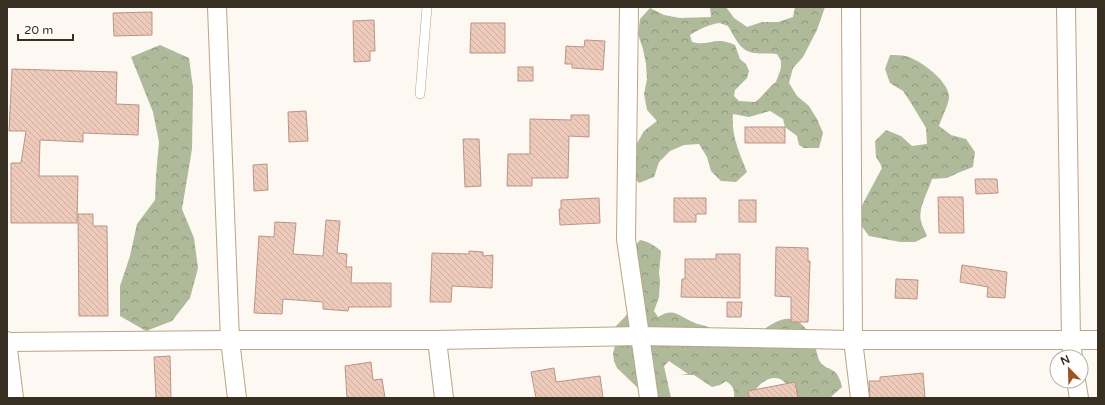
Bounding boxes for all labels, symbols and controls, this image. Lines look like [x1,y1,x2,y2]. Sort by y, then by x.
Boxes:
scale bar [18,16,73,42]
text: 20 m [24,23,53,37]
north arrow [1049,349,1089,389]
text: N [1059,353,1072,368]

